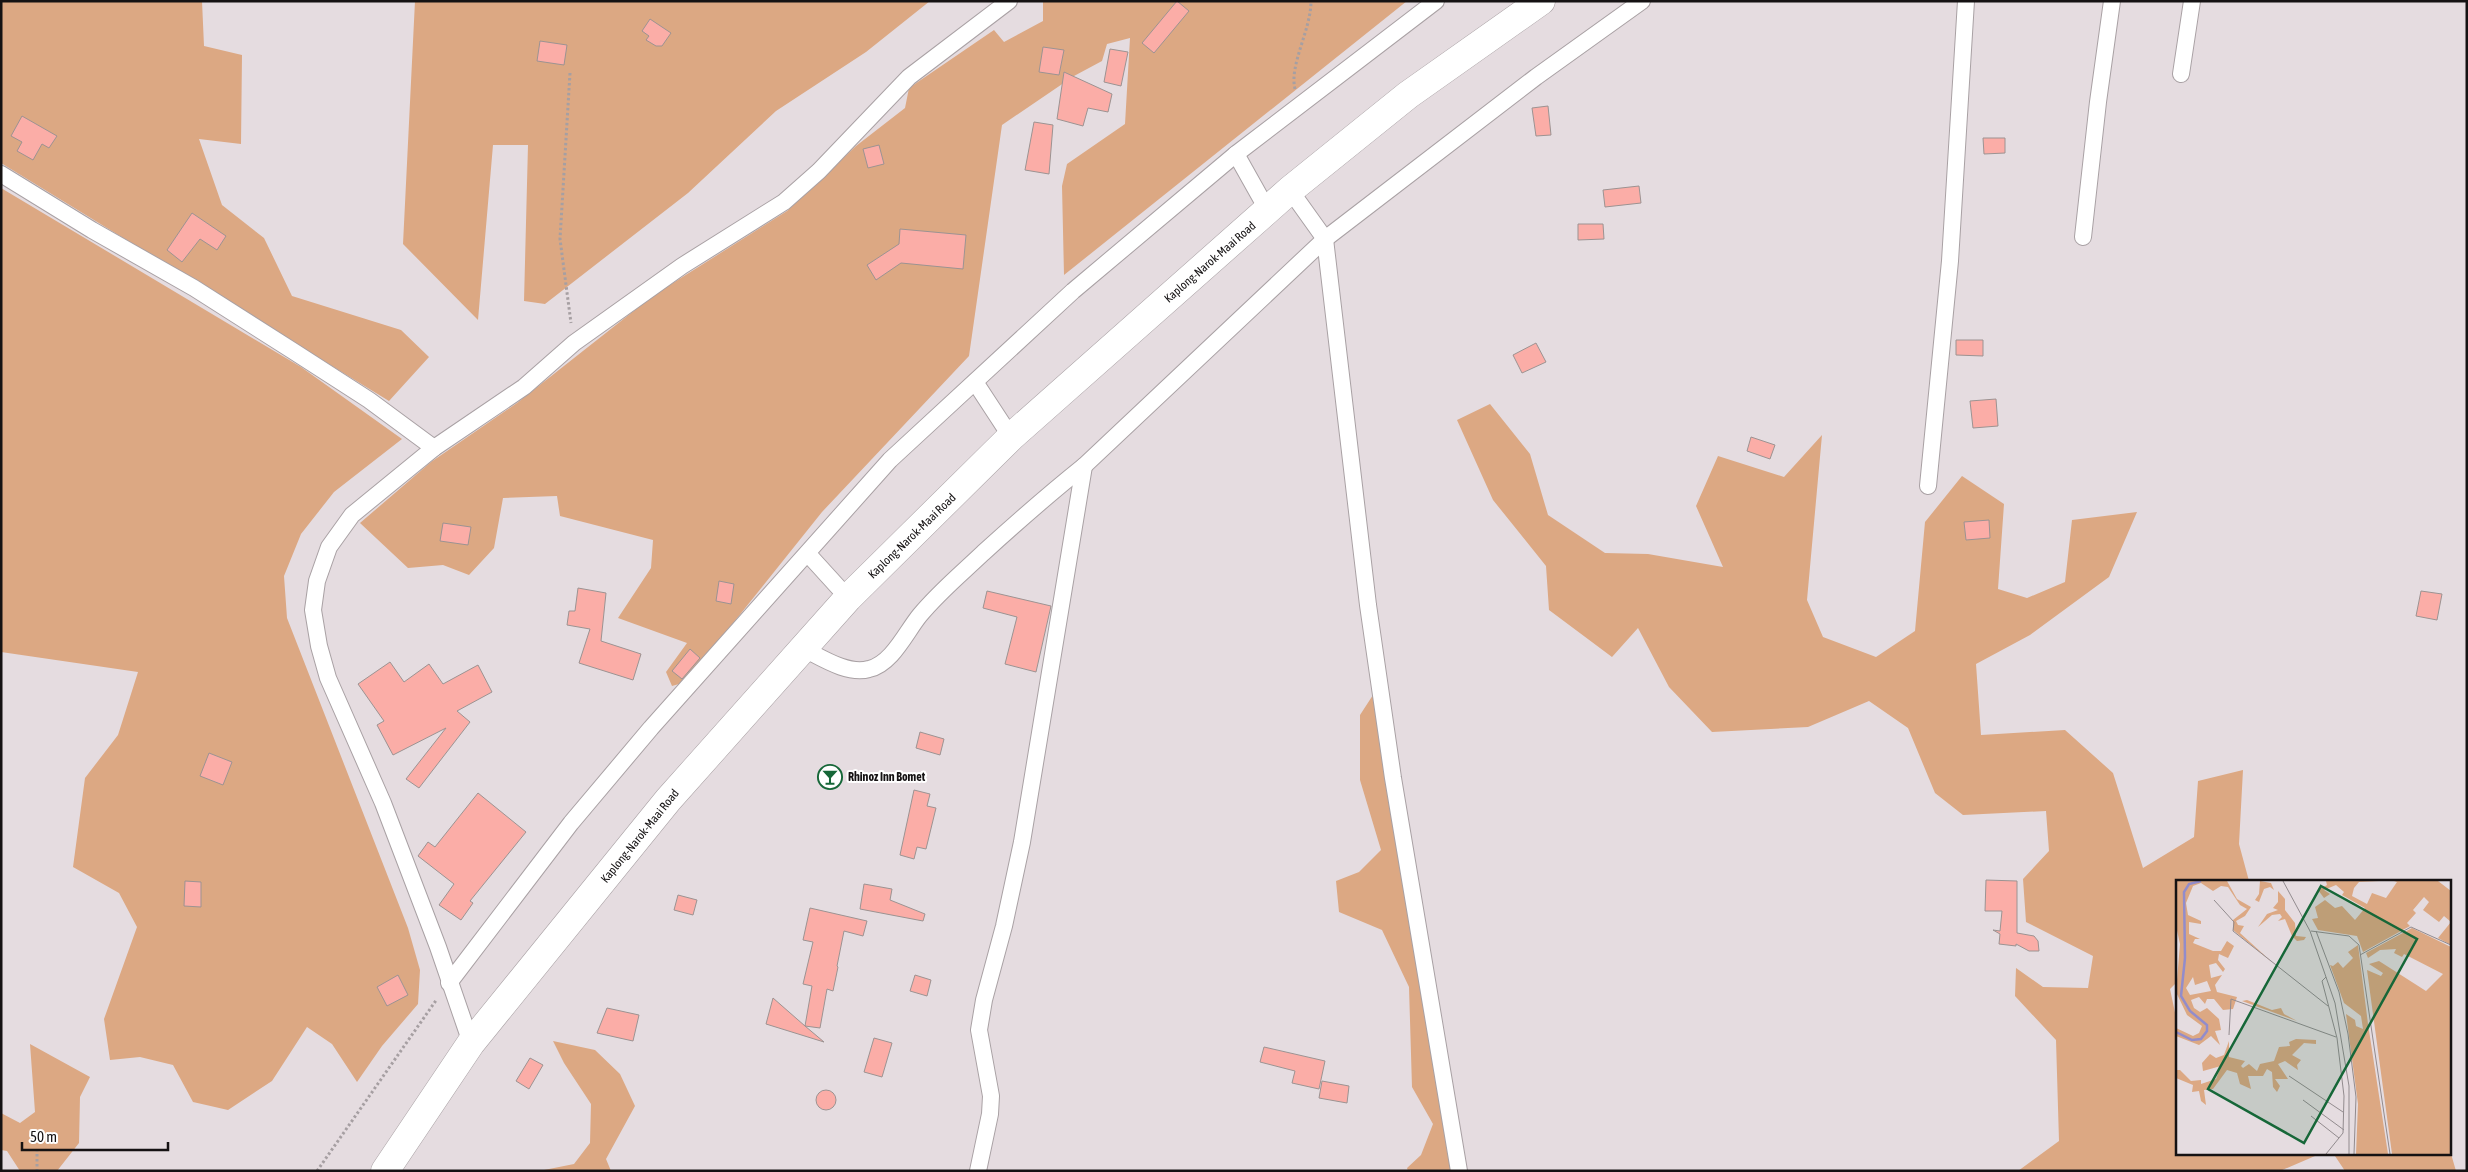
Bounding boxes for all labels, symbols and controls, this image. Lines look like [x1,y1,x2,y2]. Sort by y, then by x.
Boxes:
street label: Kaplong-Narok-Maai Road [1162,219,1258,305]
street label: Kaplong-Narok-Maai Road [865,491,959,581]
bar icon: Rhinoz Inn Bomet [817,764,843,790]
place label: Rhinoz Inn Bomet [848,770,926,784]
street label: Kaplong-Narok-Maai Road [598,786,682,886]
inset map [2176,880,2450,1154]
scale bar [22,1120,169,1152]
text: 50 m [30,1128,57,1145]

